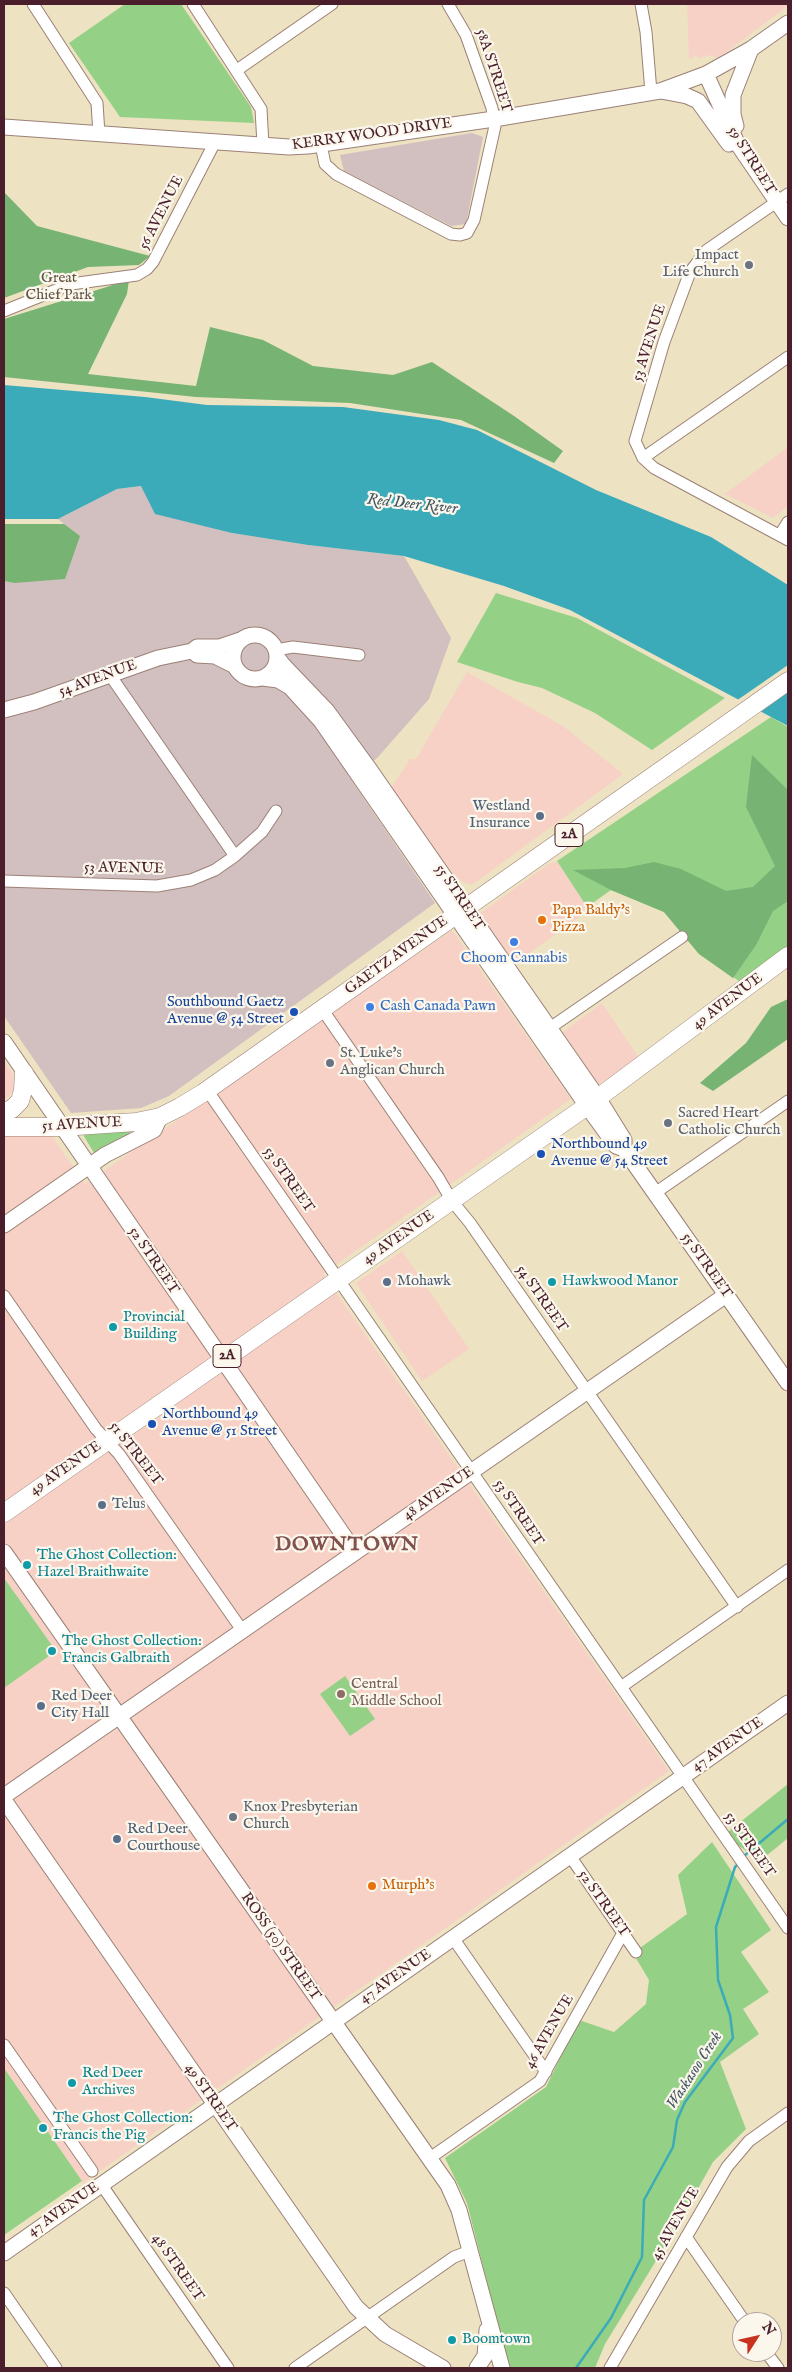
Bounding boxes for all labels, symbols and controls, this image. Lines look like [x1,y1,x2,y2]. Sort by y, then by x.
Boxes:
street label: 58A STREET [471,27,515,115]
street label: KERRY WOOD DRIVE [291,115,453,155]
street label: 59 STREET [723,124,779,198]
street label: 56 AVENUE [136,173,188,253]
place label: Impact Life Church [662,247,739,282]
marker: Impact Life Church [743,259,755,271]
park label: Great Chief Park [26,270,92,305]
street label: 53 AVENUE [629,302,671,384]
water label: Red Deer River [366,491,458,519]
street label: 54 AVENUE [57,657,139,701]
place label: Westland Insurance [469,798,530,833]
marker: Westland Insurance [534,810,546,822]
road number: 2A [555,824,583,846]
street label: 53 AVENUE [84,859,164,879]
street label: 55 STREET [430,862,488,934]
place label: Papa Baldy's Pizza [552,902,630,937]
street label: GAETZ AVENUE [342,913,452,999]
marker: Papa Baldy's Pizza [536,914,548,926]
marker: Choom Cannabis [508,936,520,948]
place label: Choom Cannabis [461,950,567,968]
street label: 49 AVENUE [689,970,767,1034]
place label: Southbound Gaetz Avenue @ 54 Street [167,994,284,1029]
place label: Cash Canada Pawn [380,998,496,1016]
marker: Cash Canada Pawn [364,1001,376,1013]
marker: Southbound Gaetz Avenue @ 54 Street [288,1006,300,1018]
place label: St. Luke's Anglican Church [340,1045,445,1080]
marker: St. Luke's Anglican Church [324,1057,336,1069]
place label: Sacred Heart Catholic Church [678,1105,780,1140]
street label: 51 AVENUE [42,1114,122,1136]
marker: Sacred Heart Catholic Church [662,1117,674,1129]
place label: Northbound 49 Avenue @ 54 Street [551,1136,668,1171]
street label: 53 STREET [259,1144,317,1216]
marker: Northbound 49 Avenue @ 54 Street [535,1148,547,1160]
street label: 49 AVENUE [360,1207,438,1269]
street label: 52 STREET [124,1224,182,1298]
street label: 55 STREET [677,1230,735,1302]
street label: 54 STREET [511,1262,571,1336]
place label: Mohawk [397,1273,451,1291]
place label: Hawkwood Manor [562,1273,678,1291]
marker: Mohawk [381,1276,393,1288]
marker: Hawkwood Manor [546,1276,558,1288]
place label: Provincial Building [123,1309,185,1344]
marker: Provincial Building [107,1321,119,1333]
road number: 2A [213,1344,241,1368]
place label: Northbound 49 Avenue @ 51 Street [162,1406,277,1441]
marker: Northbound 49 Avenue @ 51 Street [146,1418,158,1430]
street label: 51 STREET [105,1419,165,1489]
street label: 49 AVENUE [27,1438,105,1500]
street label: 48 AVENUE [400,1463,478,1525]
street label: 53 STREET [489,1476,547,1550]
place label: Telus [112,1496,146,1514]
marker: Telus [96,1499,108,1511]
district label: DOWNTOWN [274,1534,420,1558]
place label: The Ghost Collection: Hazel Braithwaite [37,1547,177,1582]
marker: The Ghost Collection: Hazel Braithwaite [21,1559,33,1571]
place label: The Ghost Collection: Francis Galbraith [62,1633,202,1668]
marker: The Ghost Collection: Francis Galbraith [46,1645,58,1657]
place label: Central Middle School [351,1676,442,1711]
place label: Red Deer City Hall [51,1688,112,1723]
marker: Central Middle School [335,1688,347,1700]
marker: Red Deer City Hall [35,1700,47,1712]
street label: 47 AVENUE [689,1714,767,1776]
place label: Knox Presbyterian Church [243,1799,358,1834]
street label: 53 STREET [720,1809,778,1881]
marker: Knox Presbyterian Church [227,1811,239,1823]
place label: Red Deer Courthouse [127,1821,200,1856]
marker: Red Deer Courthouse [111,1833,123,1845]
street label: 52 STREET [573,1867,633,1941]
place label: Murph's [382,1877,435,1895]
marker: Murph's [366,1880,378,1892]
street label: ROSS (50) STREET [236,1890,324,2004]
street label: 47 AVENUE [357,1946,435,2008]
street label: 46 AVENUE [522,1992,578,2072]
water label: Waskasoo Creek [663,2029,727,2113]
street label: 49 STREET [180,2061,240,2135]
place label: Red Deer Archives [82,2065,143,2100]
marker: Red Deer Archives [66,2077,78,2089]
place label: The Ghost Collection: Francis the Pig [53,2110,193,2145]
marker: The Ghost Collection: Francis the Pig [37,2122,49,2134]
street label: 47 AVENUE [25,2179,103,2241]
street label: 45 AVENUE [648,2184,704,2264]
street label: 48 STREET [147,2231,207,2305]
north arrow [732,2312,782,2362]
text: N [758,2319,779,2339]
place label: Boomtown [462,2331,530,2349]
marker: Boomtown [446,2334,458,2346]

